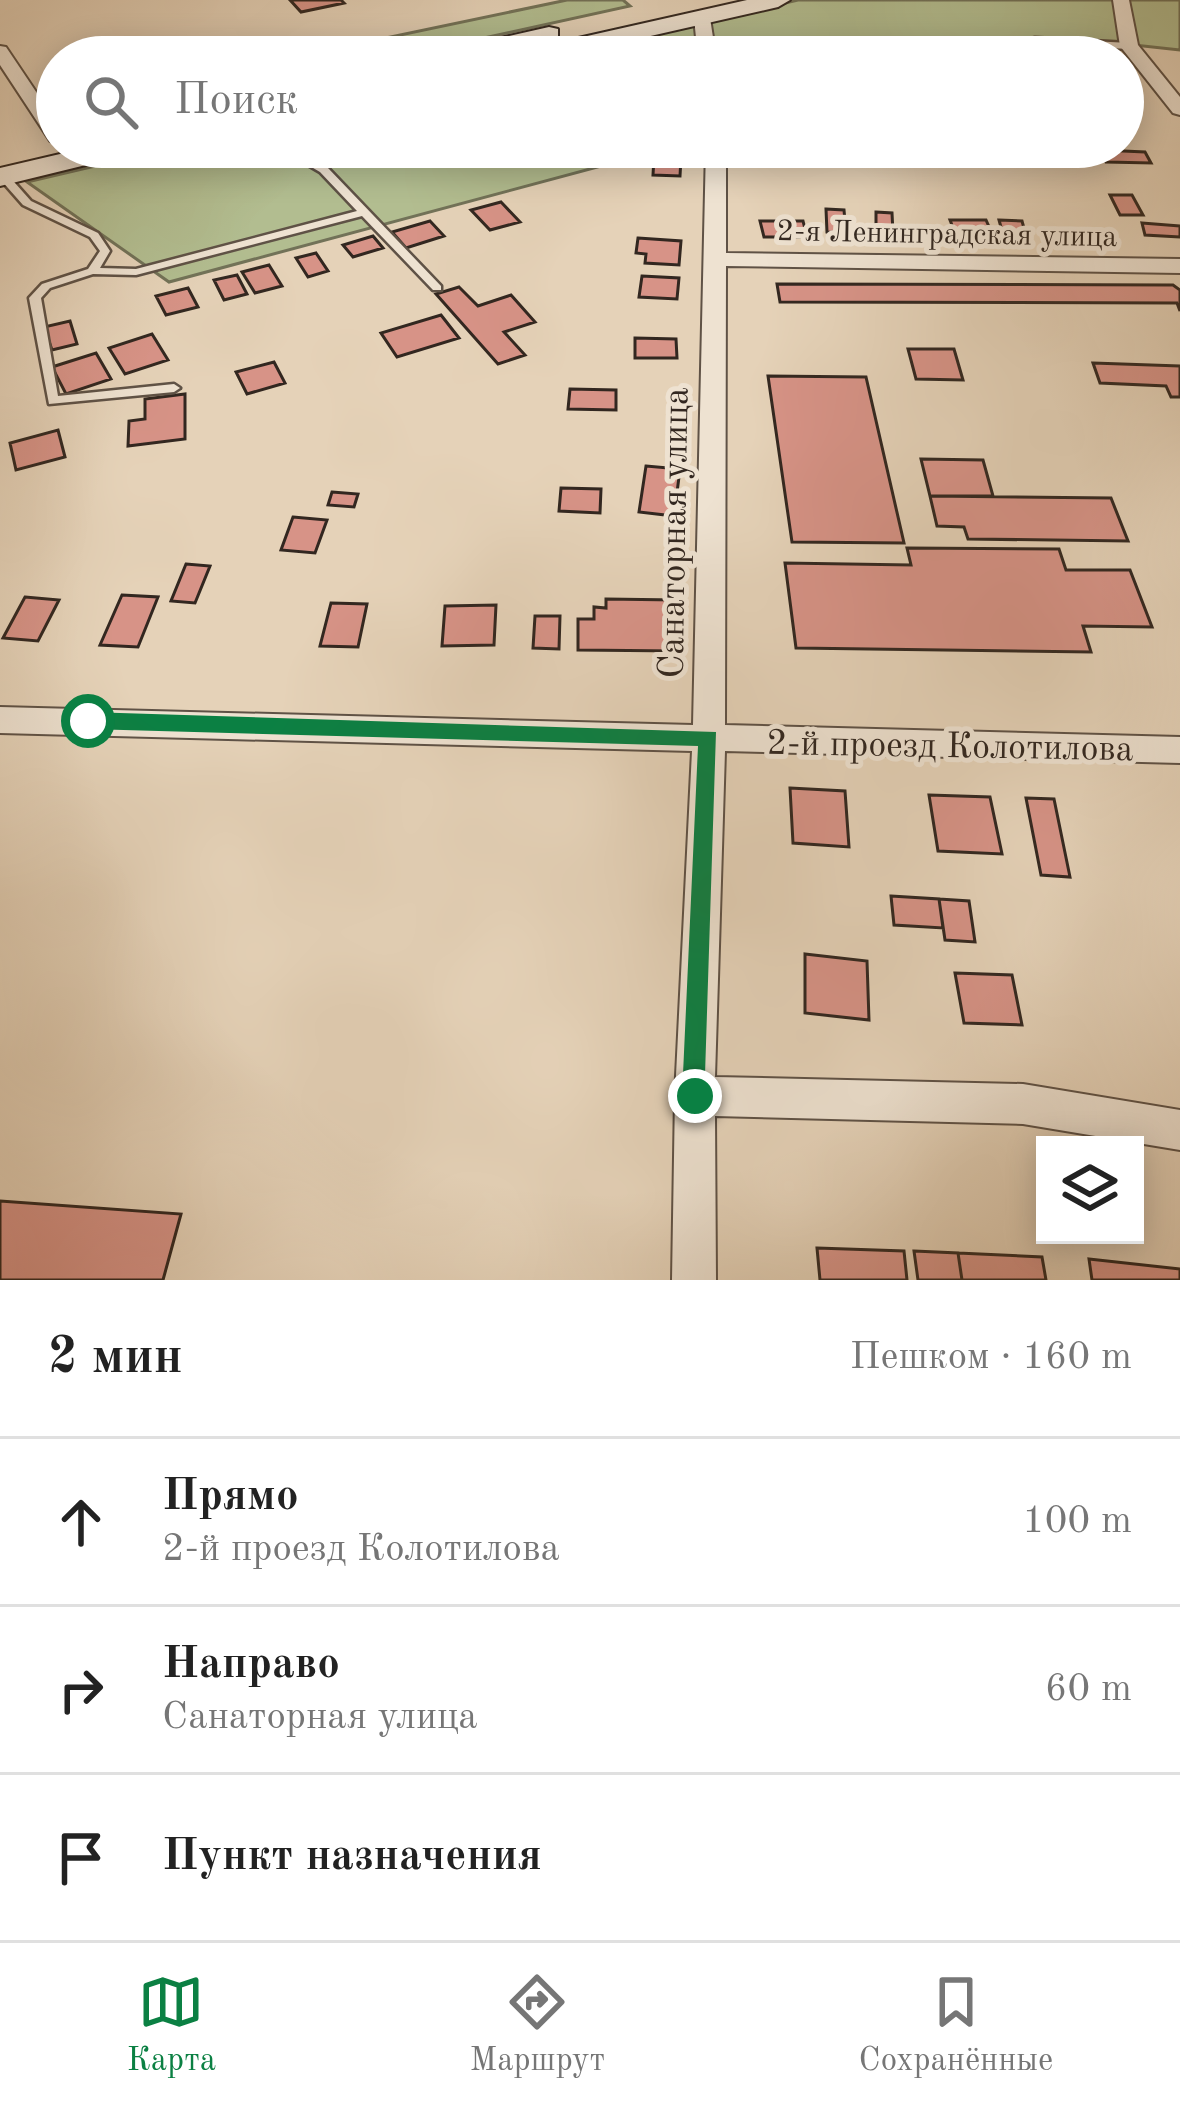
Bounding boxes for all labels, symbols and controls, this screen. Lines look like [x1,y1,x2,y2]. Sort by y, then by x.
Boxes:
search box [36,36,1144,168]
icon: search [78,69,144,135]
text: Поиск [174,79,298,124]
street label: 2-я Ленинградская улица [776,217,1118,253]
street label: Санаторная улица [655,387,697,679]
route start [61,694,115,748]
street label: 2-й проезд Колотилова [766,727,1134,769]
route end [668,1069,722,1123]
map controls [1036,1136,1144,1244]
button: layers [1036,1136,1144,1244]
text: 2 мин [48,1333,183,1384]
text: Пешком · 160 m [850,1338,1132,1377]
text: Прямо [162,1475,299,1520]
icon: ahead [48,1489,114,1555]
text: 100 m [1022,1502,1132,1541]
text: 2-й проезд Колотилова [162,1530,560,1569]
text: Направо [162,1643,340,1688]
icon: right [48,1657,114,1723]
text: 60 m [1045,1670,1132,1709]
text: Санаторная улица [162,1698,478,1737]
icon: arrive [48,1825,114,1891]
text: Пункт назначения [162,1835,542,1880]
tab: Карта [127,1969,216,2082]
tab: Маршрут [470,1969,605,2082]
tab: Сохранённые [859,1969,1053,2082]

